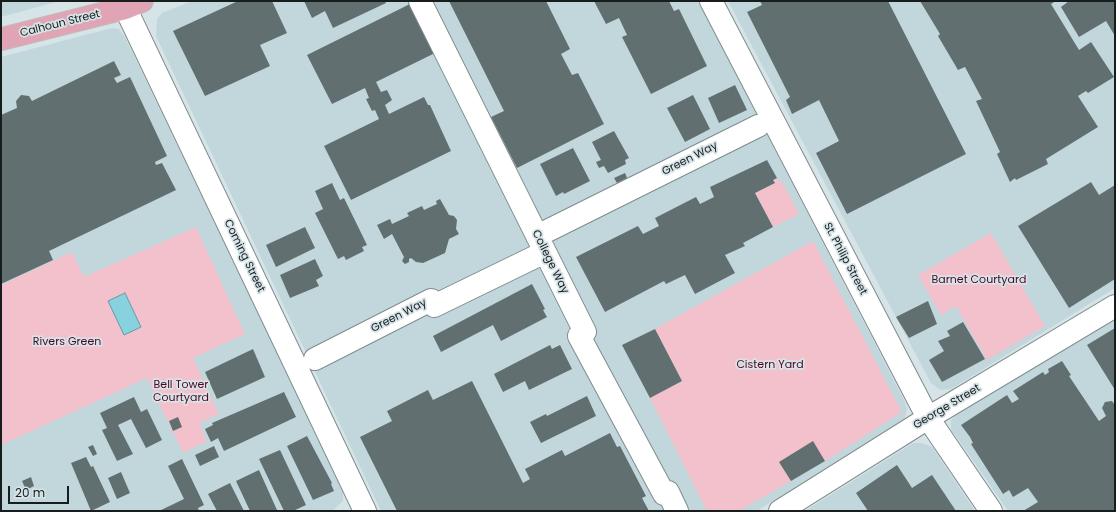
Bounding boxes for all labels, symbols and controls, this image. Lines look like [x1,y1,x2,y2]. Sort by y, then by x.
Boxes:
street label: Calhoun Street [19,8,101,40]
street label: Green Way [660,139,720,179]
street label: Coming Street [221,218,267,294]
street label: St. Philip Street [820,221,870,297]
street label: College Way [529,228,571,296]
park label: Barnet Courtyard [932,273,1026,287]
street label: Green Way [369,296,429,336]
park label: Rivers Green [33,335,101,349]
park label: Cistern Yard [736,358,804,372]
park label: Bell Tower Courtyard [153,378,209,404]
street label: George Street [911,382,983,432]
scale bar [10,478,71,504]
text: 20 m [15,484,45,501]

